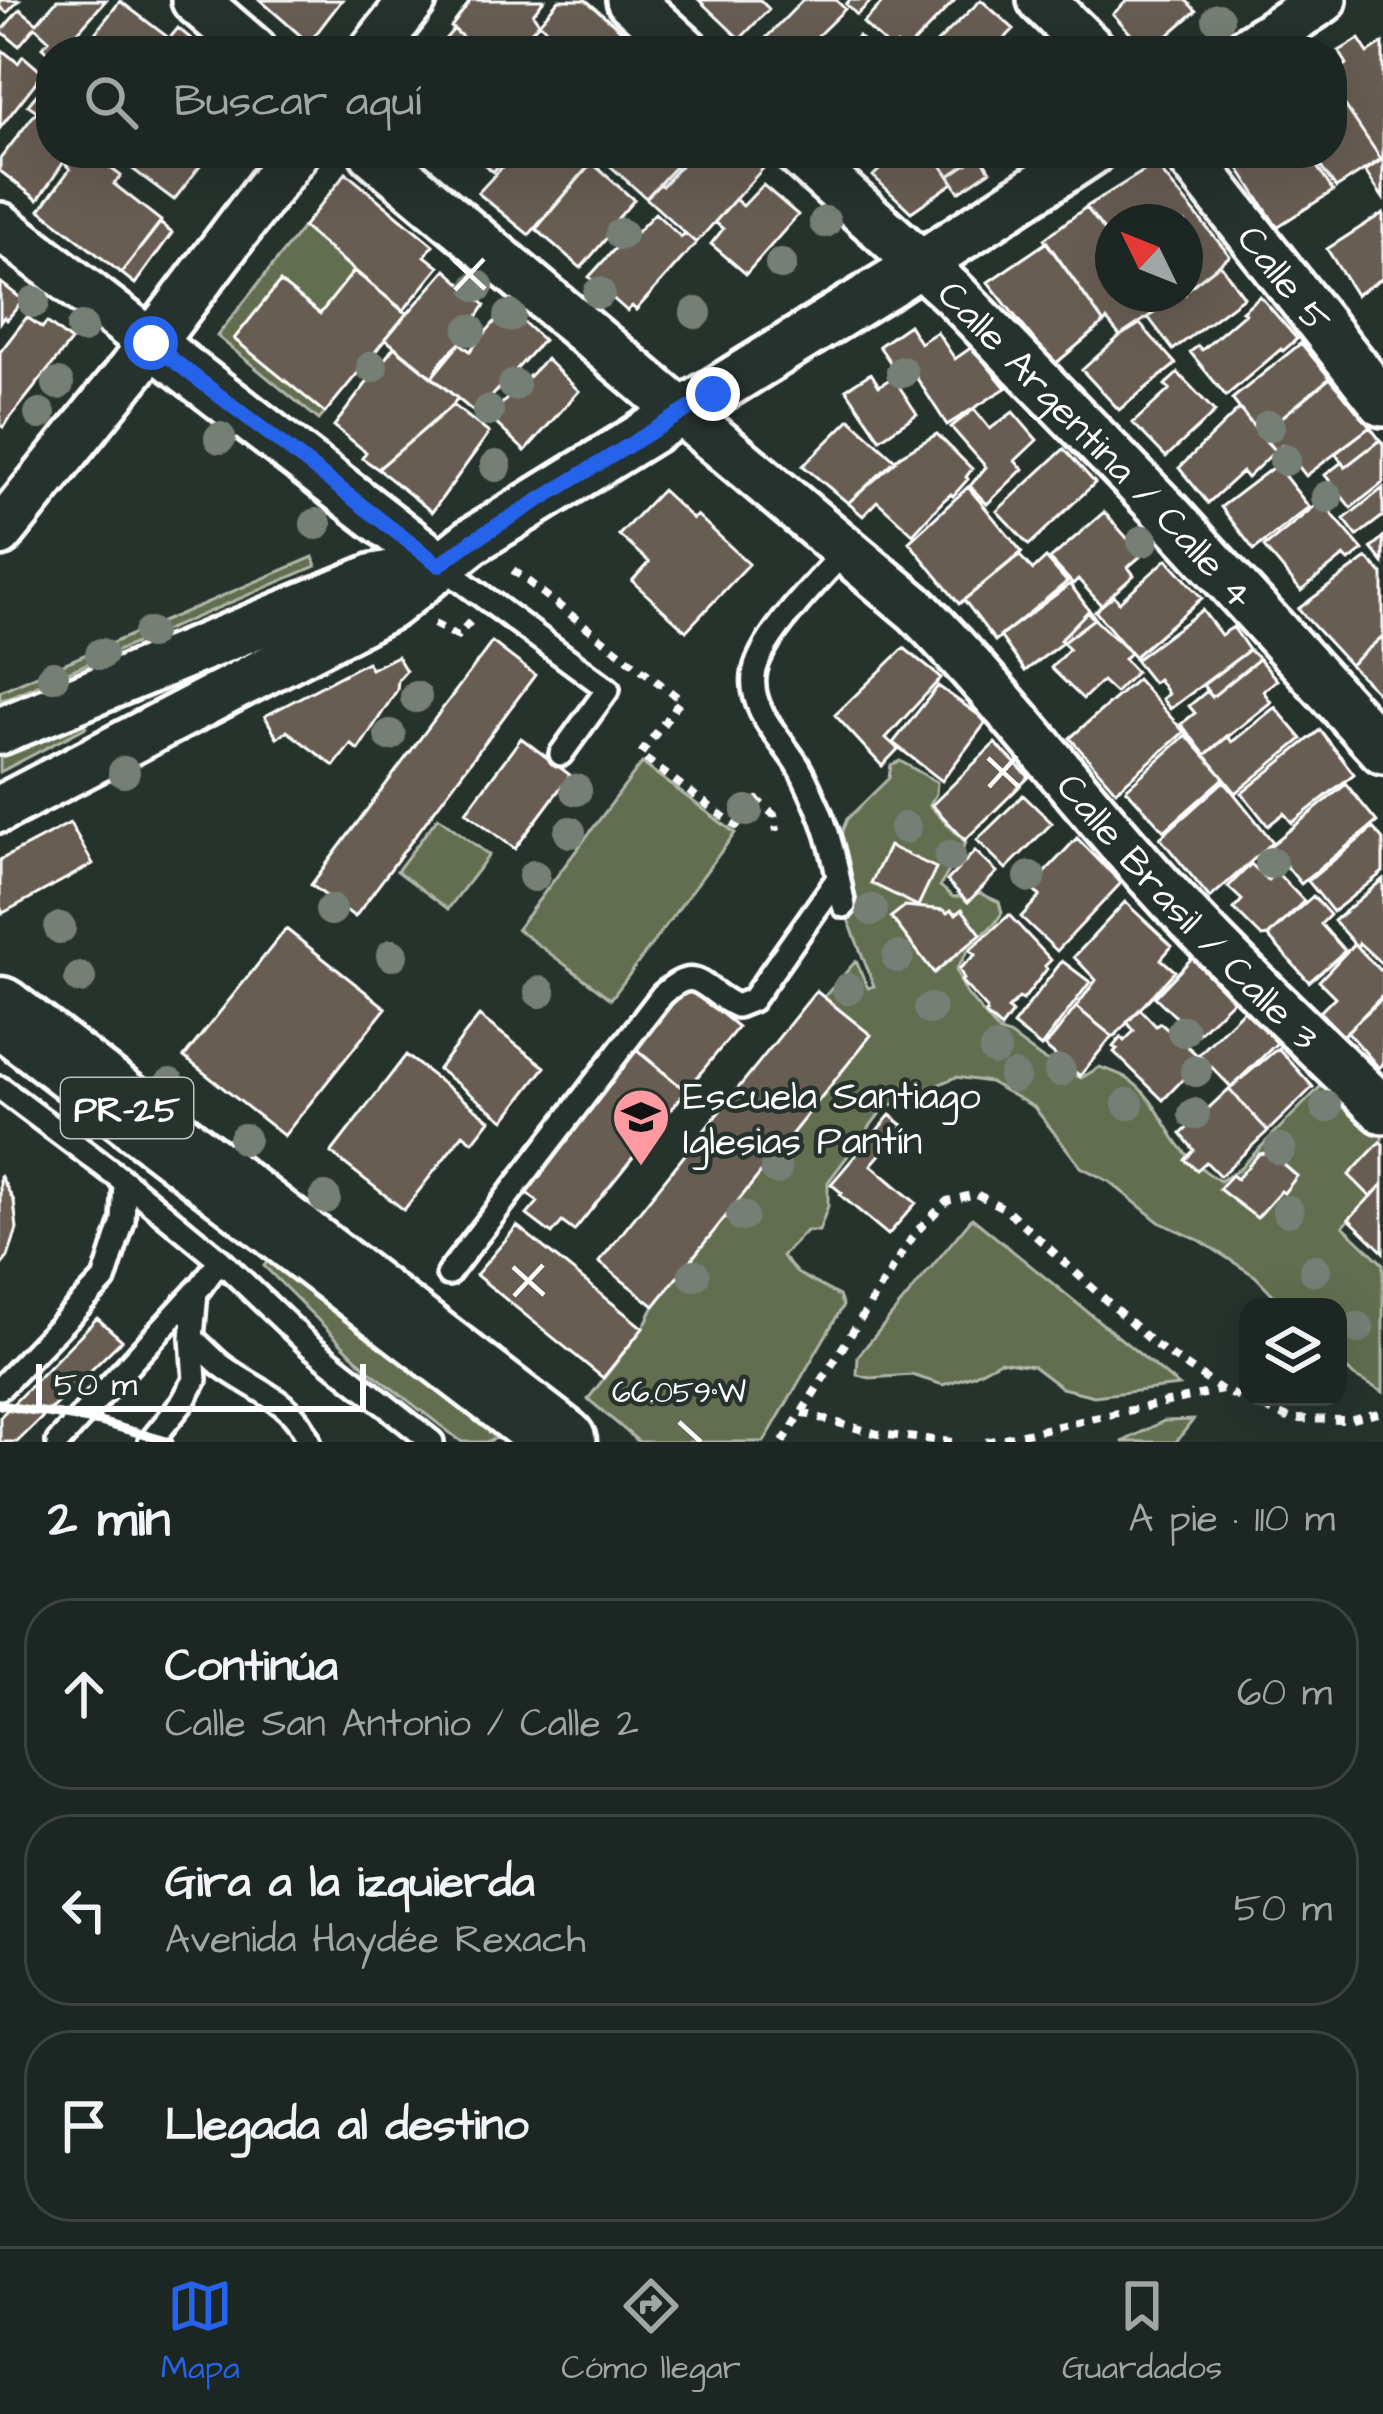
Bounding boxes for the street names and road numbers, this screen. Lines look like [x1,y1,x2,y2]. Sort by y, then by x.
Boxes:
street label: Calle 5 [1223,214,1342,345]
street label: Calle Argentina / Calle 4 [924,269,1265,622]
street label: Calle Brasil / Calle 3 [1043,762,1330,1064]
road number: PR-25 [61,1078,193,1138]

